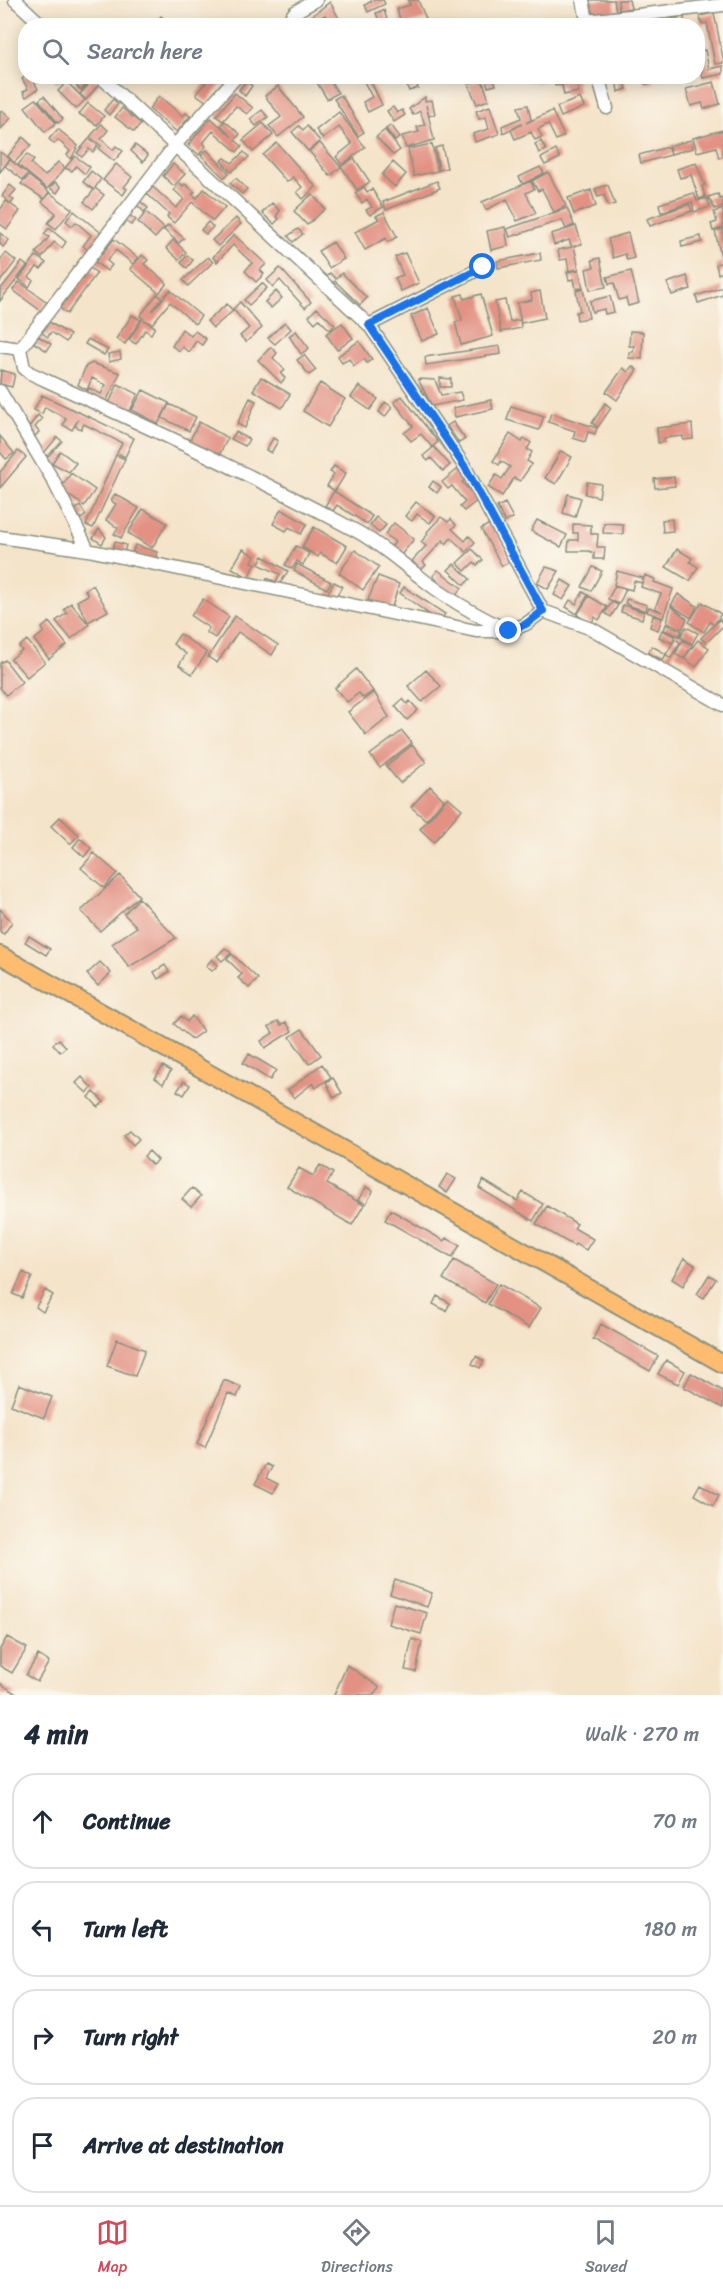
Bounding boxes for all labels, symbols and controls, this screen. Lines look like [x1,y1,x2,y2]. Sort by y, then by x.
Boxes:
search box [18,18,705,84]
text: Search here [87,32,203,71]
icon: search [39,35,72,68]
route start [469,253,495,279]
route end [495,617,521,643]
text: 4 min [24,1711,88,1757]
text: Walk · 270 m [585,1717,699,1752]
text: Continue [83,1802,171,1841]
text: 70 m [652,1804,697,1839]
icon: ahead [26,1805,59,1838]
text: Turn left [83,1910,168,1949]
text: 180 m [643,1912,697,1947]
icon: left [26,1913,59,1946]
text: Turn right [83,2018,178,2057]
text: 20 m [652,2020,697,2055]
icon: right [26,2021,59,2054]
text: Arrive at destination [83,2126,284,2165]
icon: arrive [26,2129,59,2162]
tab: Map [96,2216,129,2281]
tab: Directions [321,2216,393,2281]
tab: Saved [585,2216,627,2281]

